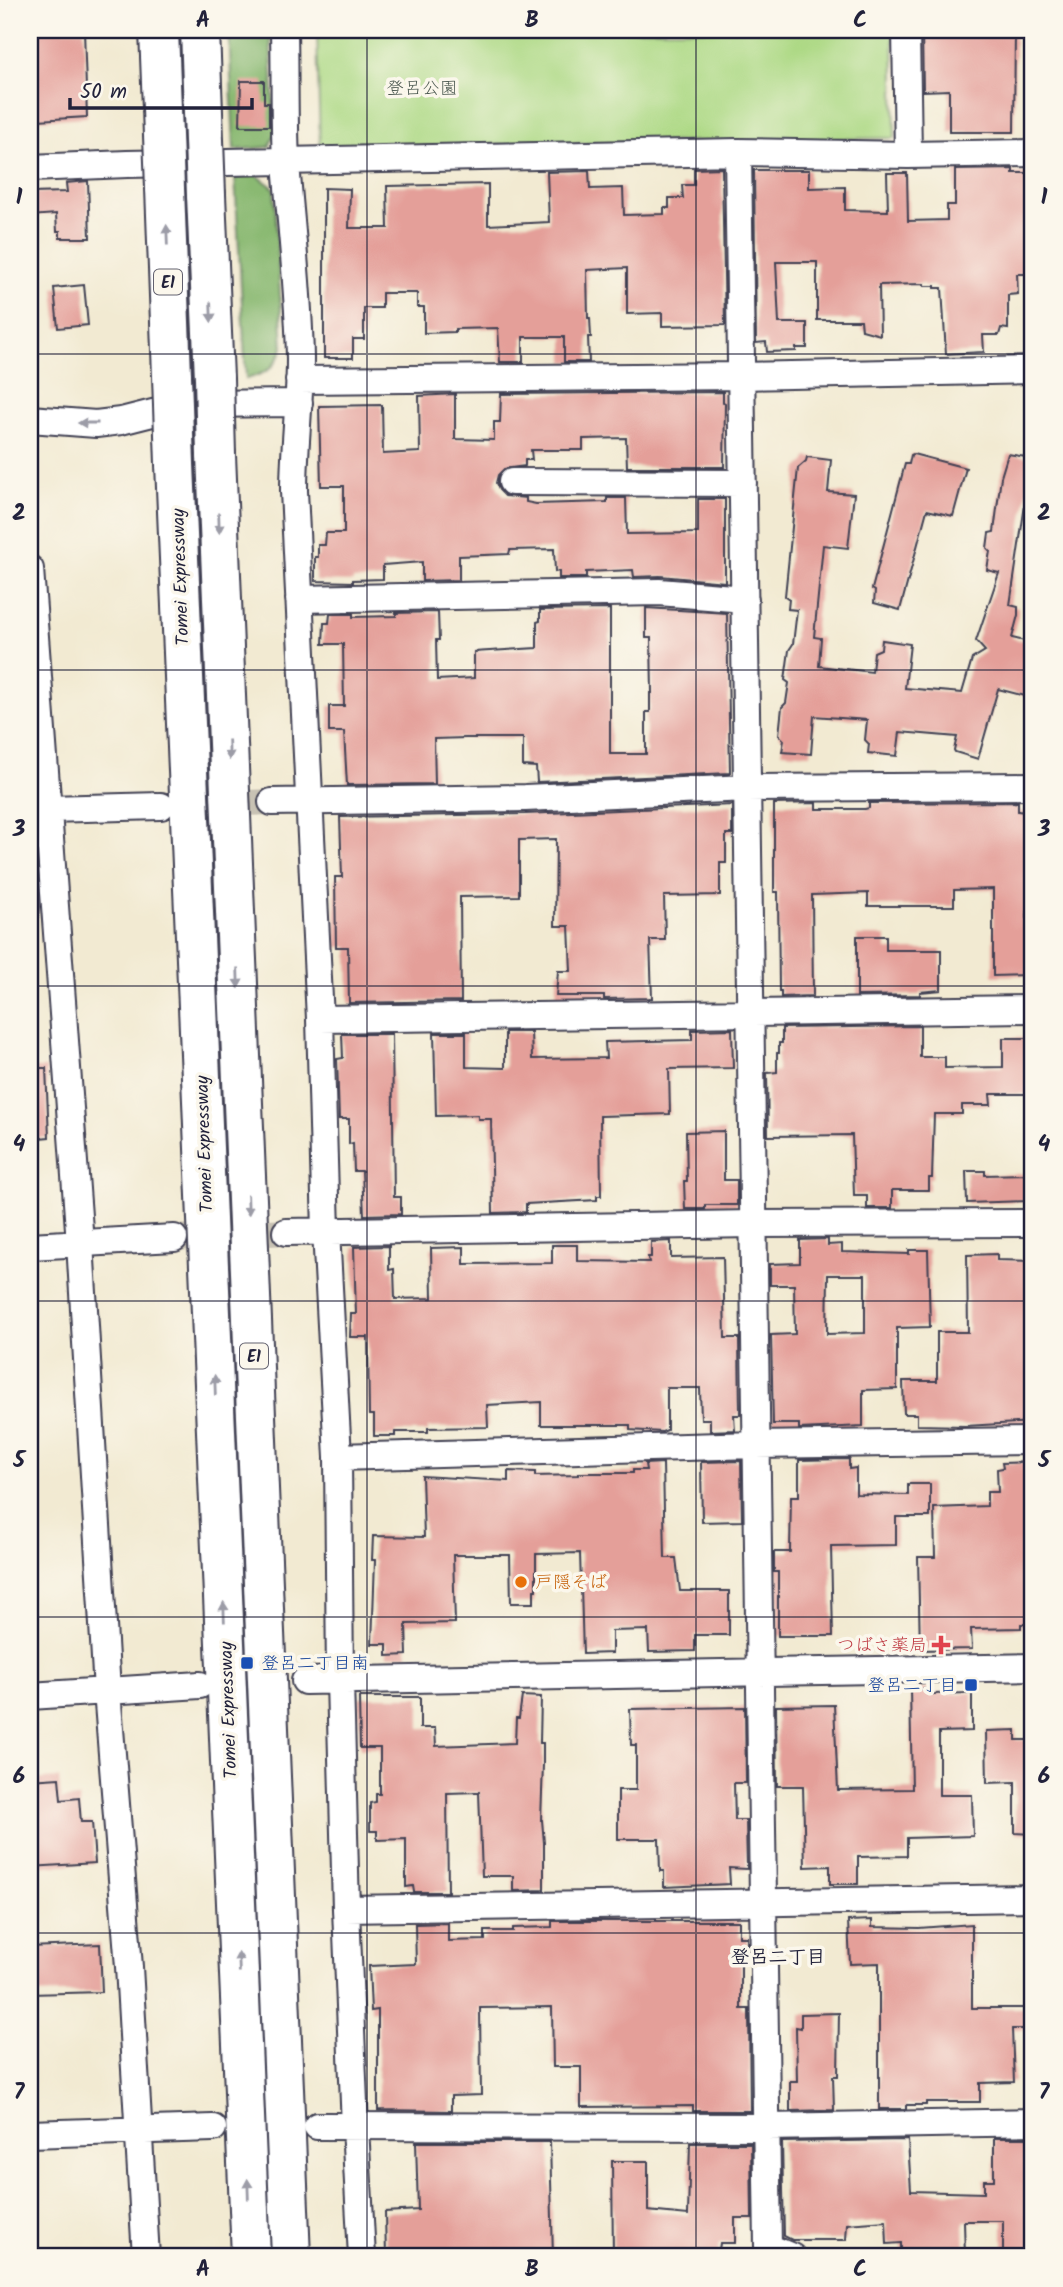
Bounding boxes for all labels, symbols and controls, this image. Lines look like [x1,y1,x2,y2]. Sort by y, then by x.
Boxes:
text: A [196,3,210,39]
text: B [525,3,539,39]
text: C [853,3,867,39]
scale bar [70,66,252,110]
park label: 登呂公園 [386,75,458,104]
text: 50 m [80,76,127,109]
text: 1 [16,180,23,216]
text: 1 [1041,180,1048,216]
one-way arrow [161,224,172,246]
road number: E1 [154,270,182,294]
one-way arrow [206,301,217,323]
one-way arrow [77,417,99,429]
text: 2 [12,496,26,532]
text: 2 [1037,496,1051,532]
street label: Tomei Expressway [165,507,198,646]
one-way arrow [214,512,225,534]
one-way arrow [223,740,234,762]
text: 3 [12,812,26,848]
text: 3 [1037,812,1051,848]
one-way arrow [233,967,244,989]
street label: Tomei Expressway [189,1074,222,1213]
text: 4 [13,1127,26,1163]
text: 4 [1038,1127,1051,1163]
one-way arrow [243,1194,254,1216]
road number: E1 [240,1344,268,1368]
one-way arrow [209,1374,220,1396]
text: 5 [12,1443,27,1479]
text: 5 [1037,1443,1052,1479]
place label: 戸隠そば [535,1569,607,1598]
marker: 戸隠そば [513,1574,529,1590]
one-way arrow [219,1601,230,1623]
place label: つばさ薬局 [837,1632,927,1661]
marker: つばさ薬局 [933,1637,949,1653]
street label: Tomei Expressway [213,1640,246,1779]
place label: 登呂二丁目南 [261,1650,369,1679]
marker: 登呂二丁目南 [239,1655,255,1671]
place label: 登呂二丁目 [867,1672,957,1701]
marker: 登呂二丁目 [963,1677,979,1693]
text: 6 [13,1759,25,1795]
text: 6 [1038,1759,1050,1795]
district label: 登呂二丁目 [730,1943,826,1973]
one-way arrow [233,1951,244,1973]
text: 7 [14,2075,26,2111]
text: 7 [1039,2075,1051,2111]
one-way arrow [243,2178,254,2200]
text: A [196,2252,210,2287]
text: B [525,2252,539,2287]
text: C [853,2252,867,2287]

